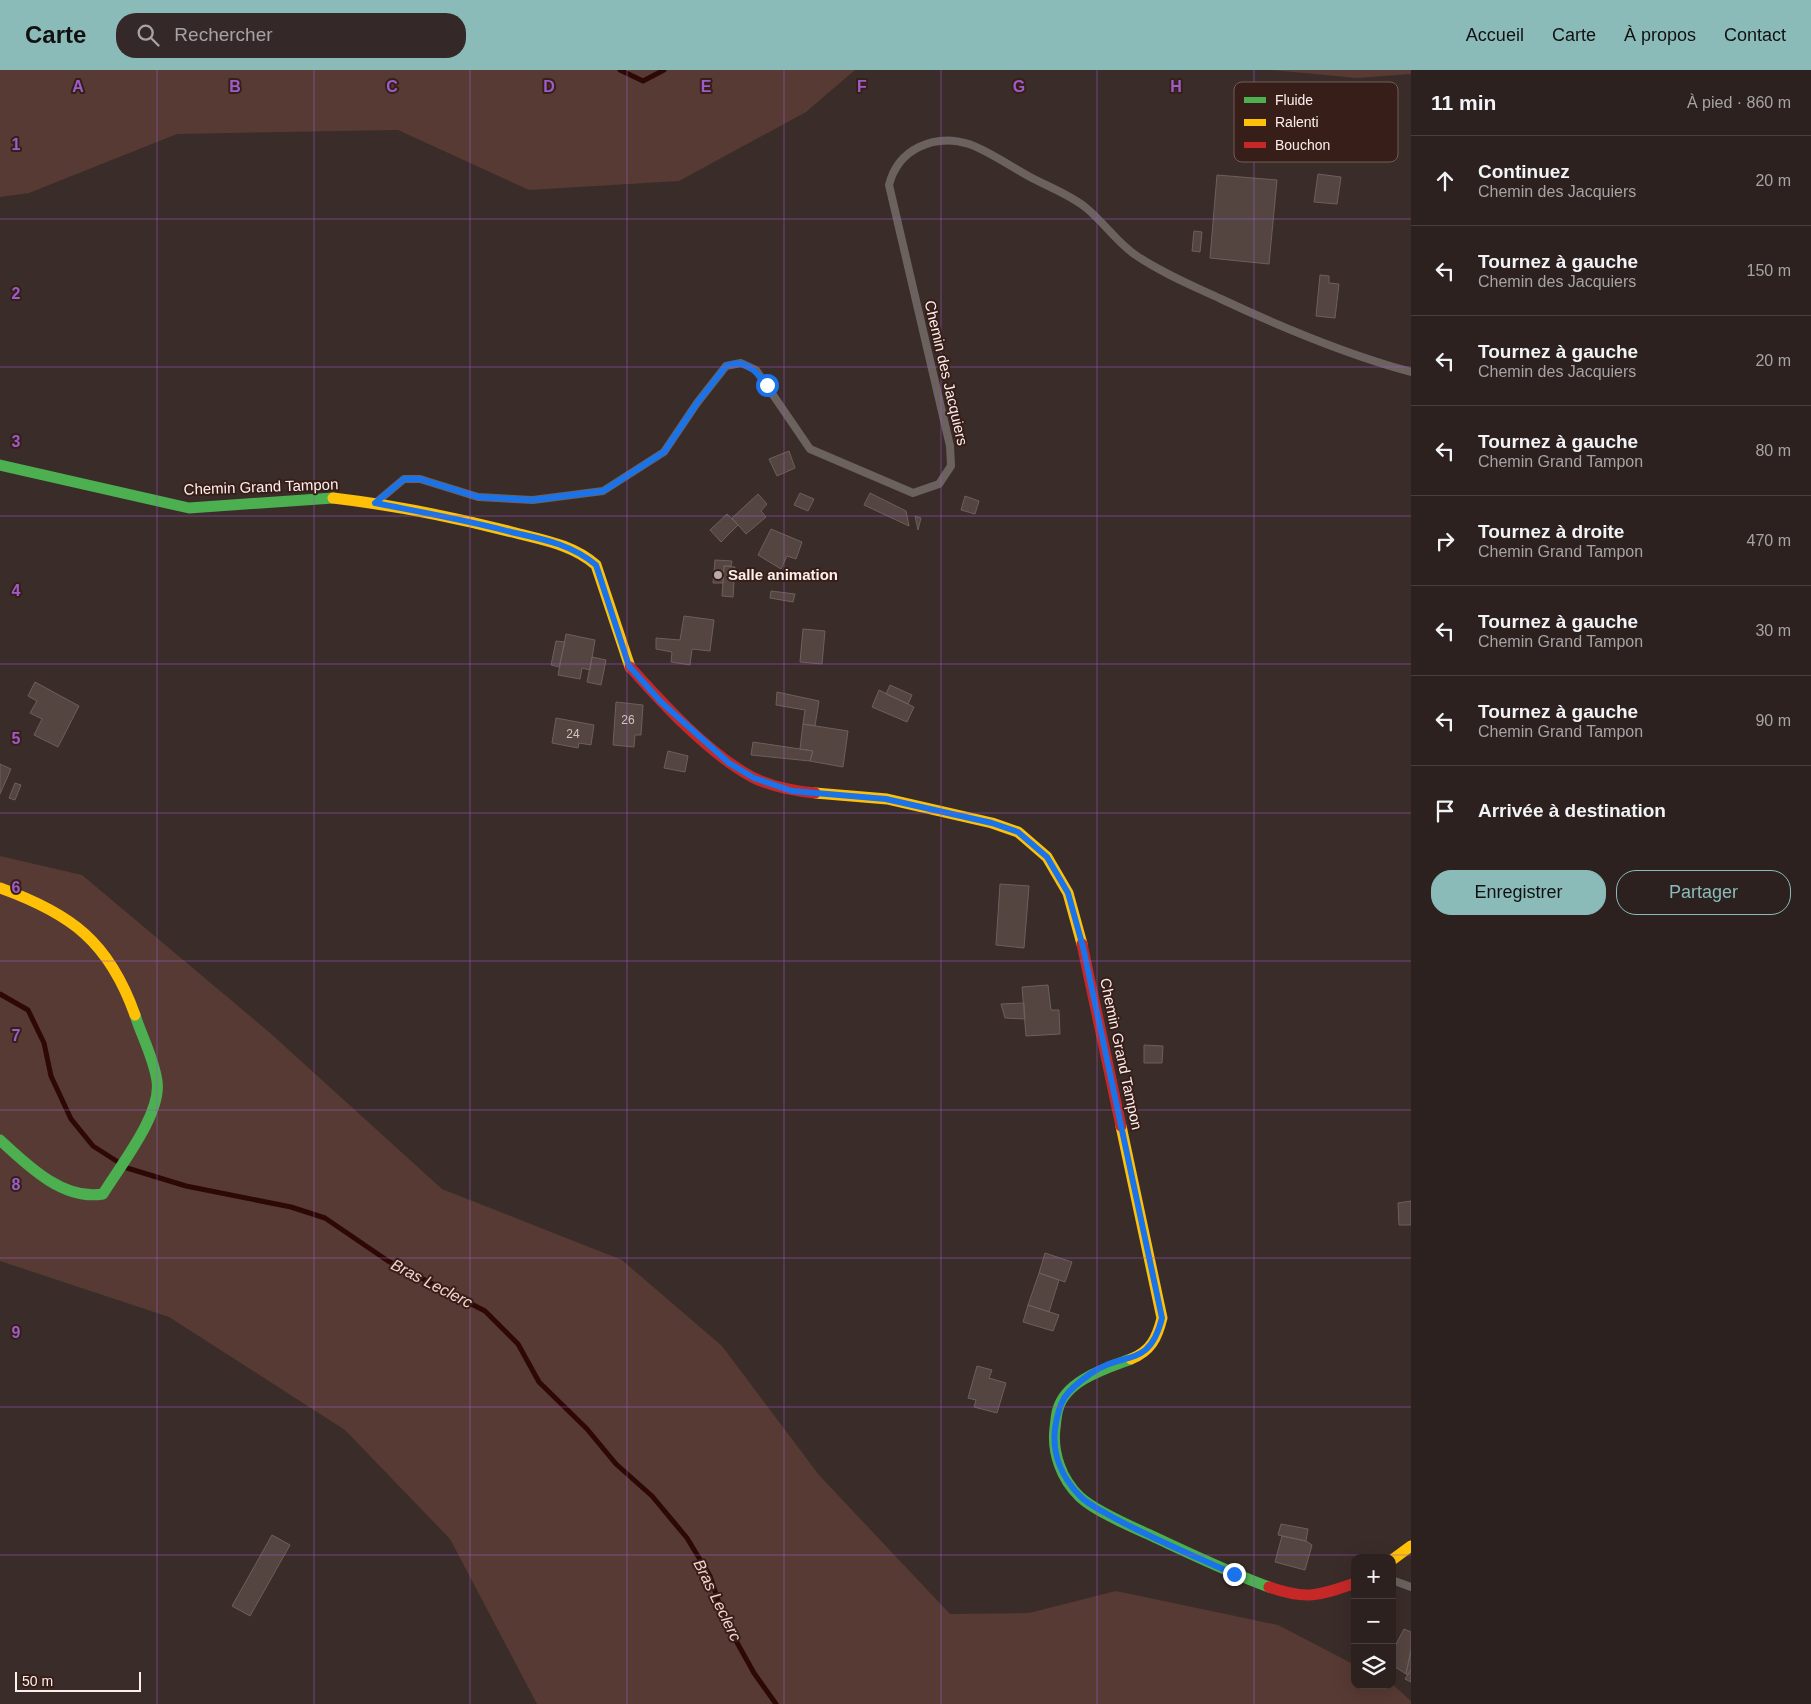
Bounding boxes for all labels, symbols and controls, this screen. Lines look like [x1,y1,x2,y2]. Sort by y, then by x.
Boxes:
search box [116,13,466,58]
text: Carte [25,21,86,48]
icon: search [134,21,162,49]
text: Rechercher [174,24,273,45]
text: Accueil [1466,25,1524,45]
text: Carte [1552,25,1596,45]
text: À propos [1624,25,1696,45]
text: Contact [1724,25,1786,45]
text: A [72,78,84,95]
text: B [229,78,241,95]
text: C [386,78,398,95]
text: D [543,78,555,95]
text: E [701,78,712,95]
text: F [857,78,867,95]
text: G [1013,78,1025,95]
text: H [1170,78,1182,95]
legend [1234,82,1398,162]
text: 11 min [1431,91,1496,114]
text: Fluide [1275,92,1313,108]
text: À pied · 860 m [1687,94,1791,111]
text: Ralenti [1275,114,1319,130]
text: 1 [12,136,21,153]
text: Bouchon [1275,137,1330,153]
text: Continuez [1478,161,1570,182]
icon: ahead [1431,167,1459,195]
text: 20 m [1755,172,1791,189]
text: Chemin des Jacquiers [1478,183,1636,200]
text: Tournez à gauche [1478,251,1638,272]
icon: left [1431,257,1459,285]
text: 150 m [1747,262,1791,279]
text: Chemin des Jacquiers [1478,273,1636,290]
text: 2 [12,285,21,302]
street label: Chemin des Jacquiers [922,299,971,447]
text: Tournez à gauche [1478,341,1638,362]
icon: left [1431,347,1459,375]
text: 20 m [1755,352,1791,369]
text: Chemin des Jacquiers [1478,363,1636,380]
route start [756,374,779,397]
text: Tournez à gauche [1478,431,1638,452]
text: 3 [12,433,21,450]
icon: left [1431,437,1459,465]
text: 80 m [1755,442,1791,459]
text: Chemin Grand Tampon [1478,453,1643,470]
street label: Chemin Grand Tampon [183,475,339,498]
text: Tournez à droite [1478,521,1624,542]
icon: right [1431,527,1459,555]
text: 470 m [1747,532,1791,549]
text: Chemin Grand Tampon [1478,543,1643,560]
place label: Salle animation [728,566,838,583]
marker: Salle animation [712,569,724,581]
text: 4 [12,582,21,599]
text: Tournez à gauche [1478,611,1638,632]
icon: left [1431,617,1459,645]
text: 30 m [1755,622,1791,639]
text: Chemin Grand Tampon [1478,633,1643,650]
text: Tournez à gauche [1478,701,1638,722]
icon: left [1431,707,1459,735]
text: 90 m [1755,712,1791,729]
house number: 26 [621,713,635,727]
text: Chemin Grand Tampon [1478,723,1643,740]
house number: 24 [566,727,580,741]
text: 5 [12,730,21,747]
icon: arrive [1431,797,1459,825]
text: Arrivée à destination [1478,800,1666,821]
button: Enregistrer [1431,870,1606,915]
button: Partager [1616,870,1791,915]
text: 6 [12,879,21,896]
street label: Chemin Grand Tampon [1097,976,1146,1131]
text: 7 [12,1027,21,1044]
text: 8 [12,1176,21,1193]
water label: Bras Leclerc [388,1256,475,1311]
text: 9 [12,1324,21,1341]
map controls [1351,1554,1396,1689]
button: + [1351,1554,1396,1599]
water label: Bras Leclerc [690,1557,745,1644]
route end [1223,1563,1246,1586]
button: − [1351,1599,1396,1644]
button: layers [1351,1644,1396,1689]
scale bar [15,1669,141,1692]
text: 50 m [22,1673,53,1689]

